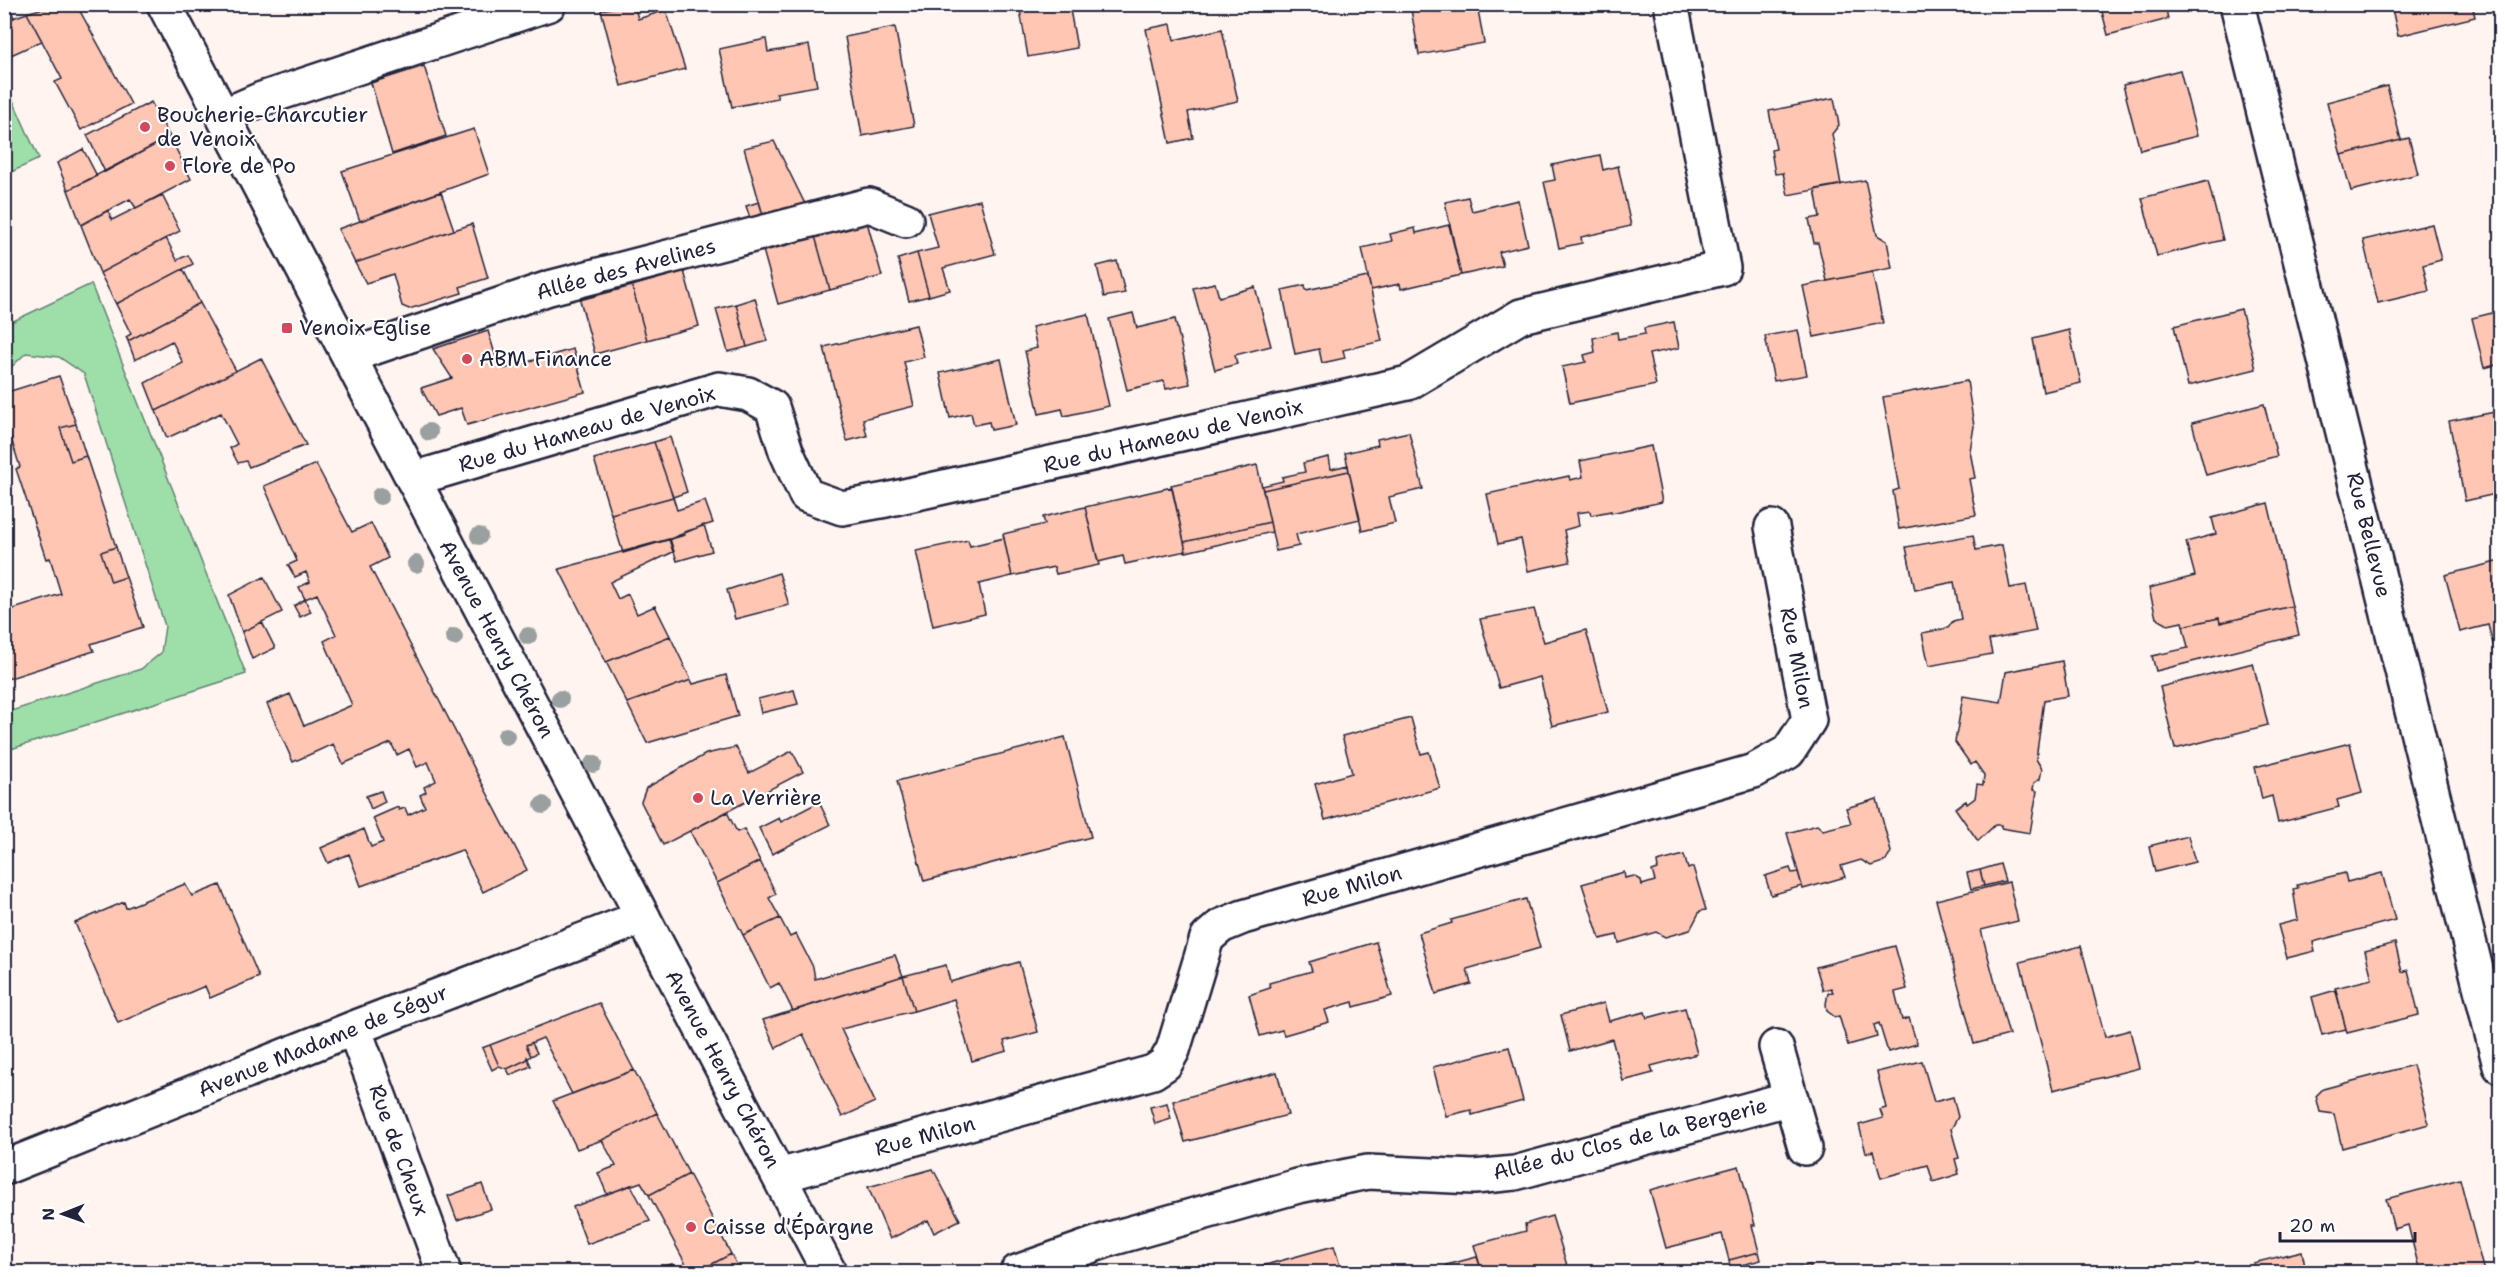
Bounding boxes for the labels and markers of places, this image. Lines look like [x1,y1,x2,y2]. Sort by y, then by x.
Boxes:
place label: Boucherie-Charcutier de Venoix [157,101,368,153]
marker: Boucherie-Charcutier de Venoix [138,120,152,134]
place label: Flore de Po [182,152,296,180]
marker: Flore de Po [163,159,177,173]
place label: Venoix Eglise [299,314,431,342]
marker: Venoix Eglise [280,321,294,335]
place label: ABM Finance [479,345,612,373]
marker: ABM Finance [460,352,474,366]
place label: La Verrière [710,784,822,812]
marker: La Verrière [691,791,705,805]
place label: Caisse d'Épargne [703,1212,874,1241]
marker: Caisse d'Épargne [684,1220,698,1234]

